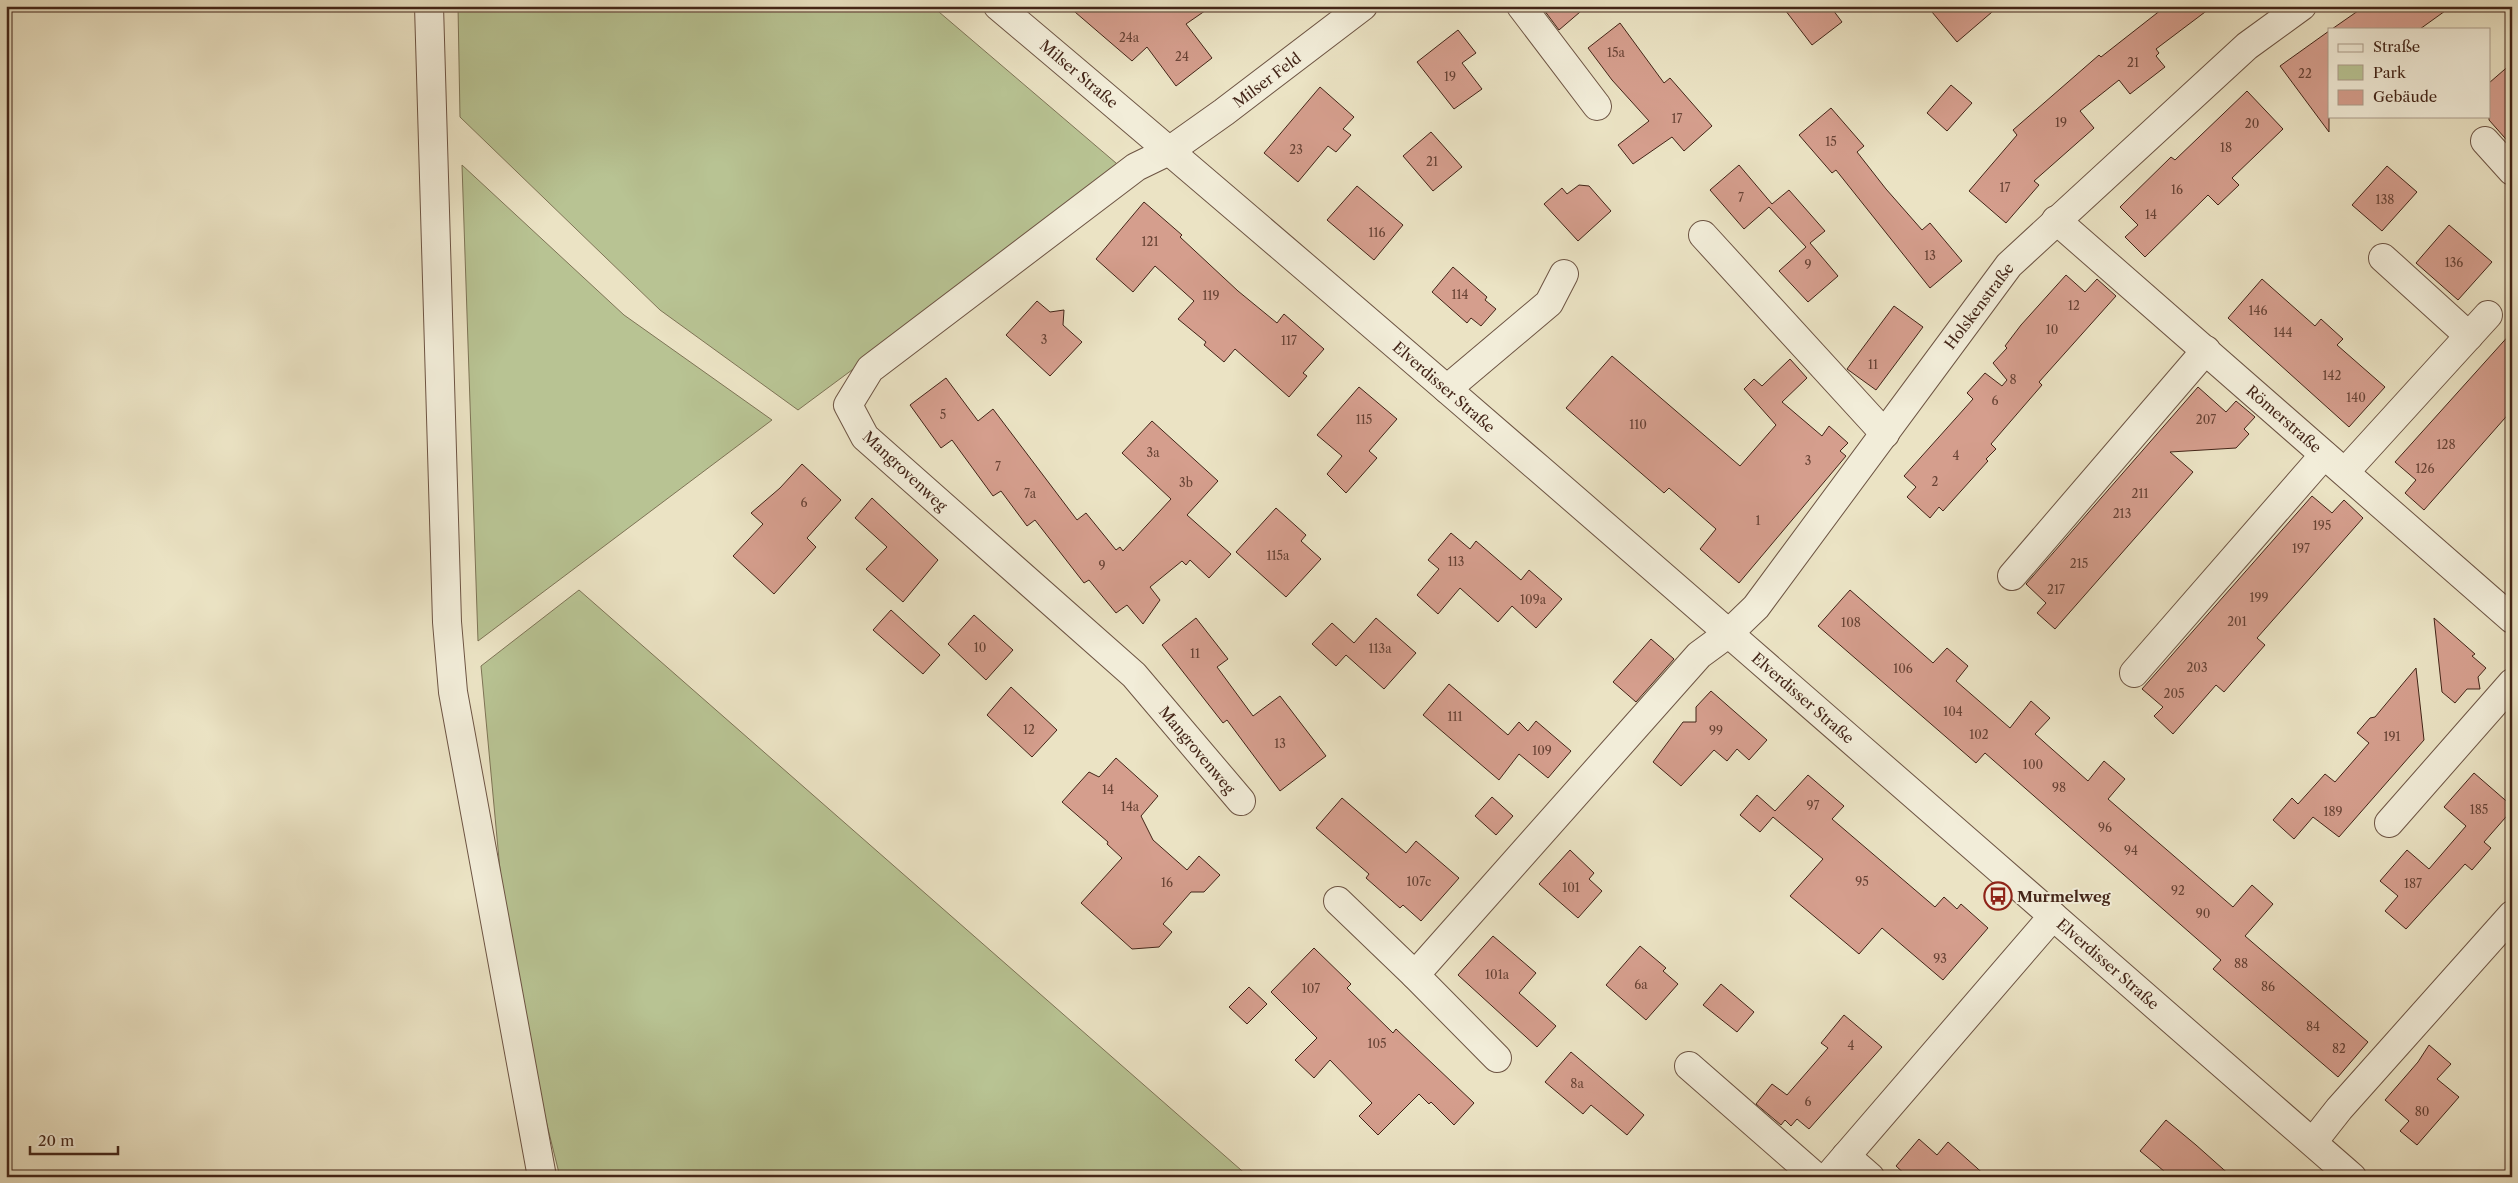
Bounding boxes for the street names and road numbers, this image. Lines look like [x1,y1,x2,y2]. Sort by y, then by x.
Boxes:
street label: Milser Straße [1036,36,1122,112]
street label: Milser Feld [1229,48,1305,112]
street label: Holskenstraße [1940,259,2018,353]
street label: Elverdisser Straße [1389,337,1499,437]
street label: Römerstraße [2242,381,2326,457]
street label: Mangrovenweg [859,427,951,515]
street label: Elverdisser Straße [1748,648,1858,748]
street label: Mangrovenweg [1155,702,1239,798]
street label: Elverdisser Straße [2053,914,2163,1014]

